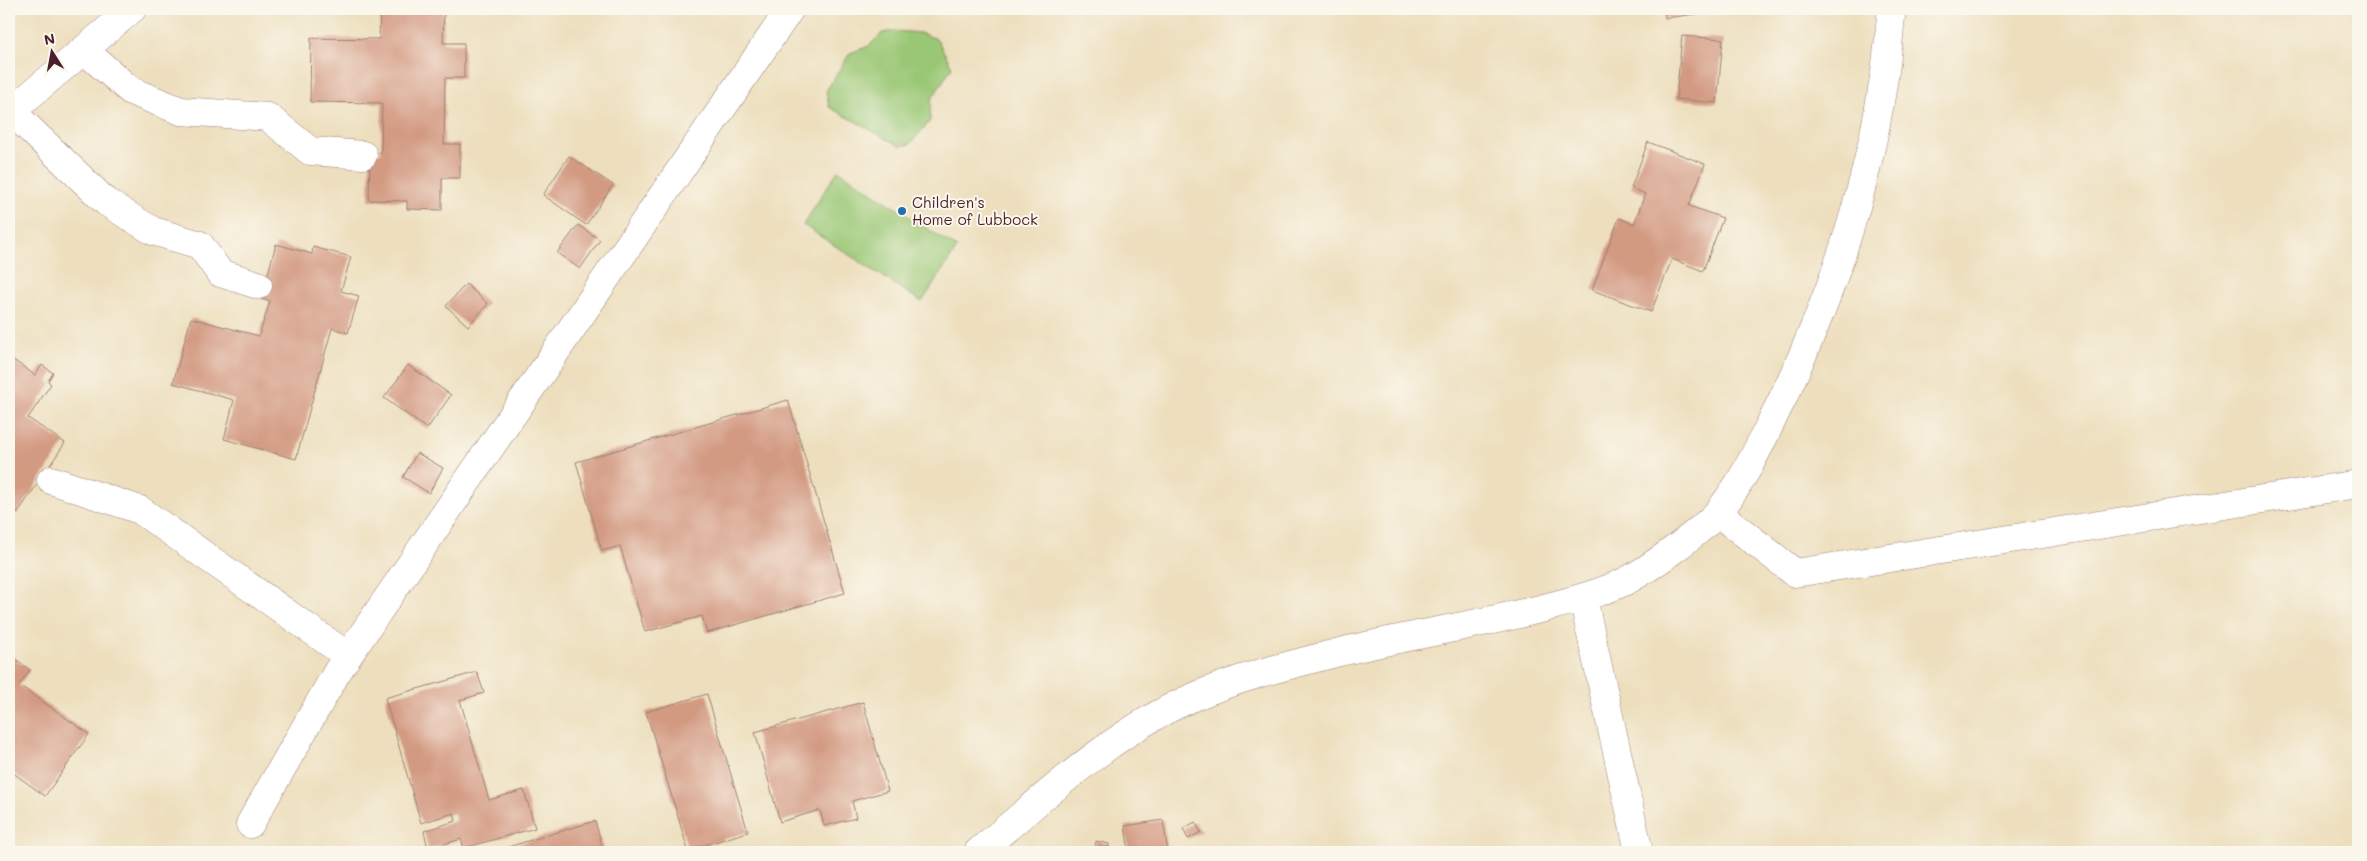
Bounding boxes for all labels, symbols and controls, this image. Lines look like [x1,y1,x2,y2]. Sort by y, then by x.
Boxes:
north arrow [28,28,78,78]
text: N [42,28,56,49]
place label: Children's Home of Lubbock [912,192,1038,229]
marker: Children's Home of Lubbock [896,205,908,217]

